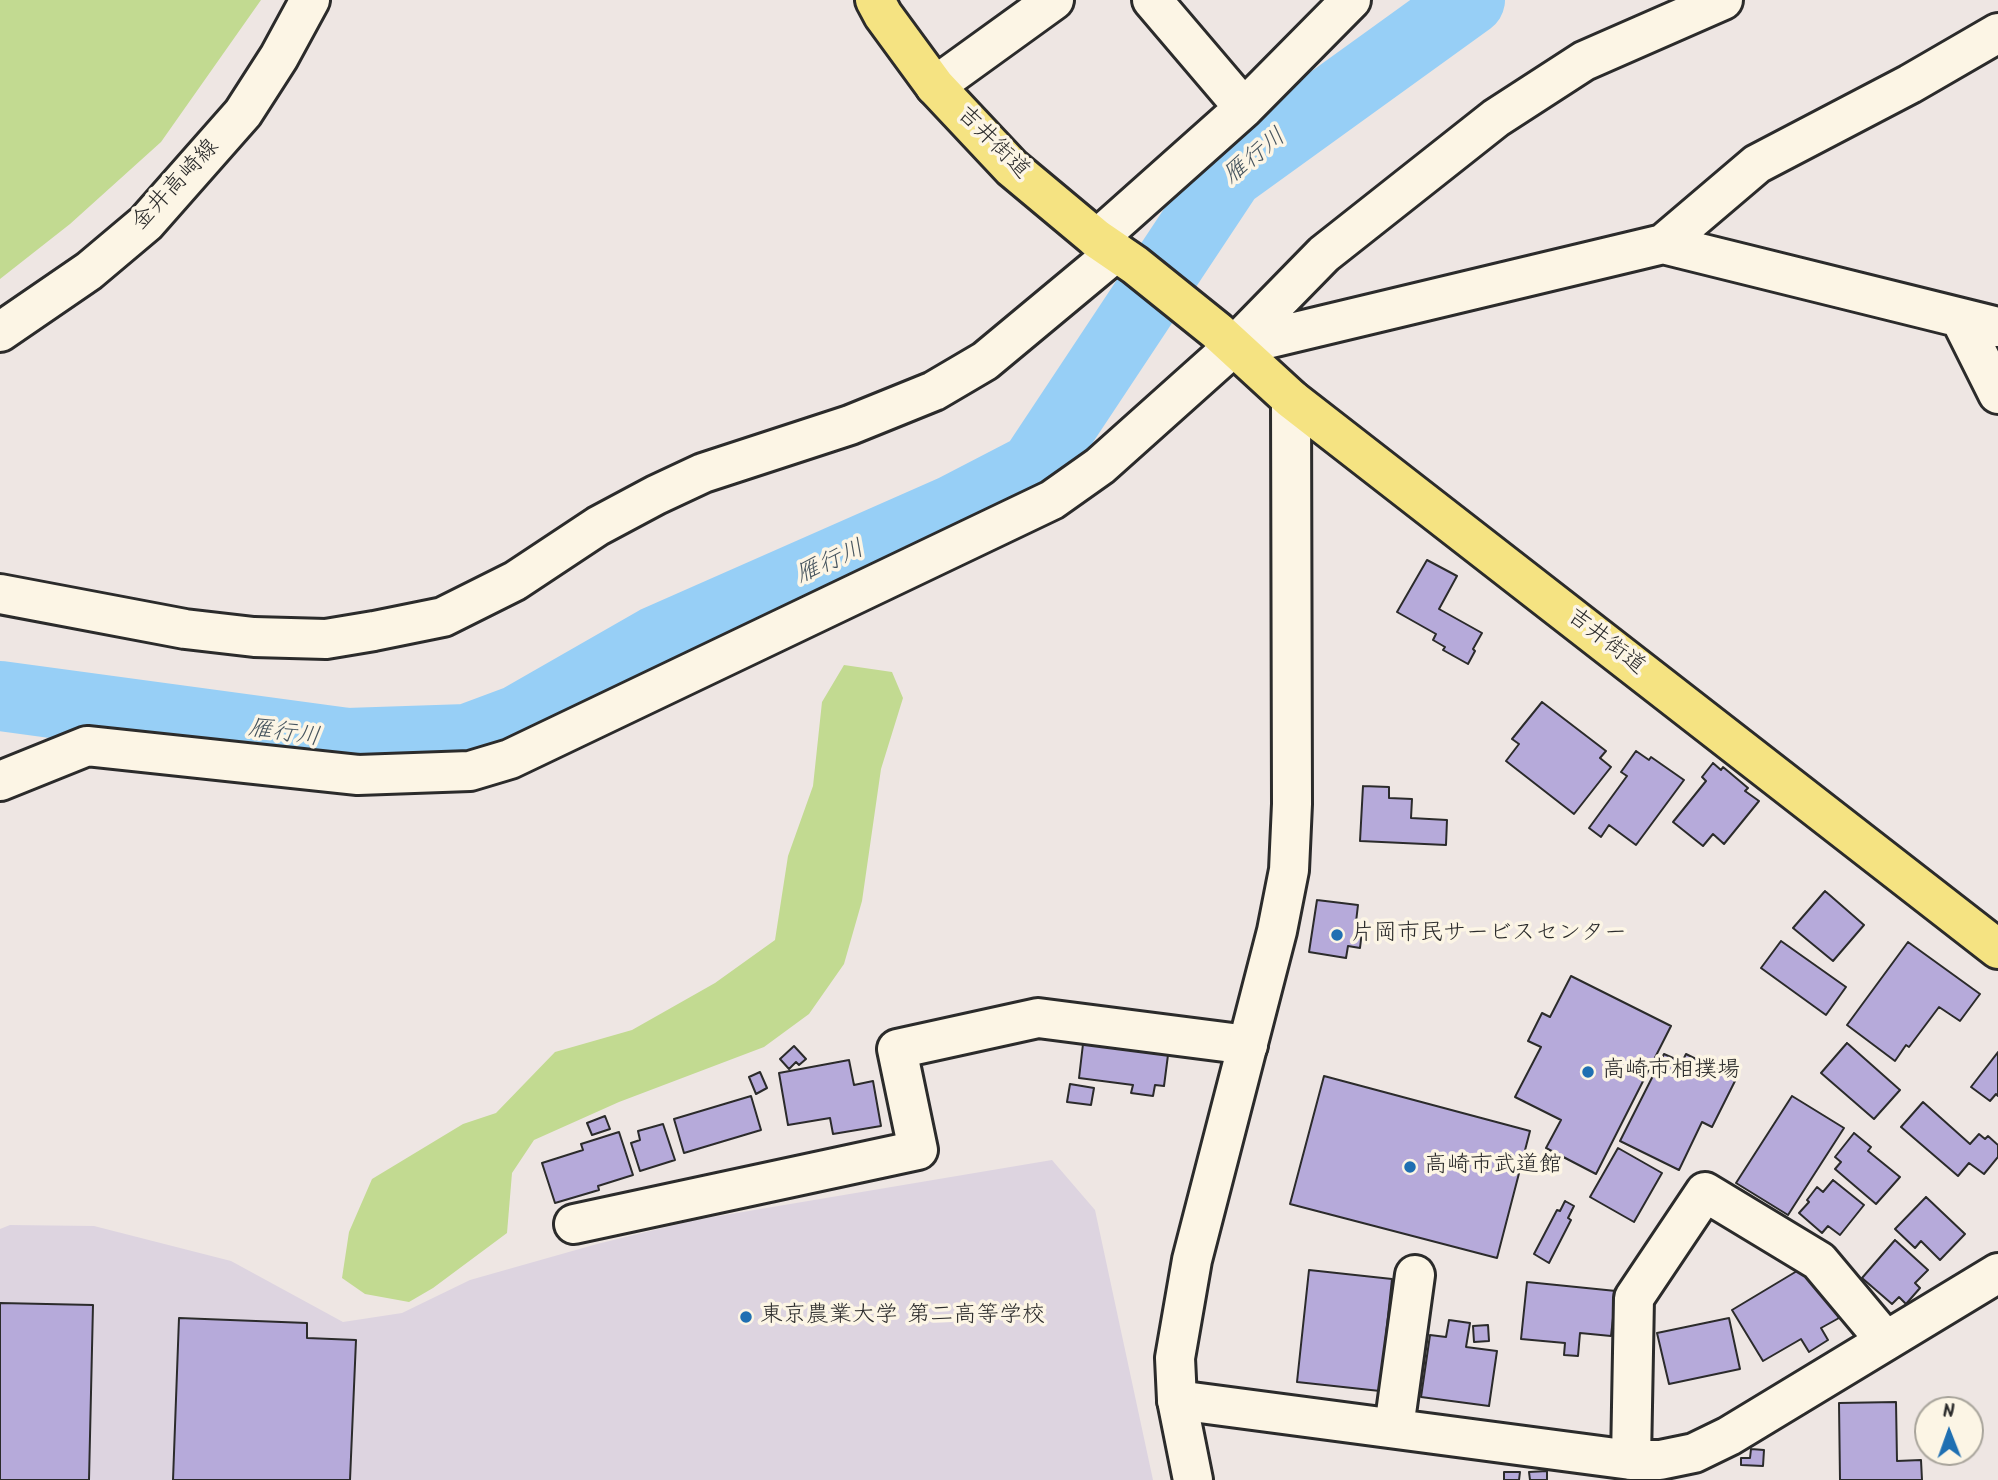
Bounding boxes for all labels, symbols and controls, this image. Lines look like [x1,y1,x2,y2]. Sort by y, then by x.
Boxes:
street label: 吉井街道 [950,102,1034,186]
water label: 雁行川 [1219,124,1293,192]
street label: 金井高崎線 [128,135,226,237]
water label: 雁行川 [792,536,870,592]
street label: 吉井街道 [1560,604,1650,682]
water label: 雁行川 [246,716,322,754]
place label: 片岡市民サービスセンター [1351,921,1627,949]
marker: 片岡市民サービスセンター [1329,927,1345,943]
place label: 高崎市相撲場 [1602,1058,1740,1086]
marker: 高崎市相撲場 [1580,1064,1596,1080]
place label: 高崎市武道館 [1424,1153,1562,1181]
marker: 高崎市武道館 [1402,1159,1418,1175]
place label: 東京農業大学 第二高等学校 [760,1303,1045,1331]
marker: 東京農業大学 第二高等学校 [738,1309,754,1325]
north arrow [1914,1396,1984,1466]
text: N [1942,1397,1955,1427]

